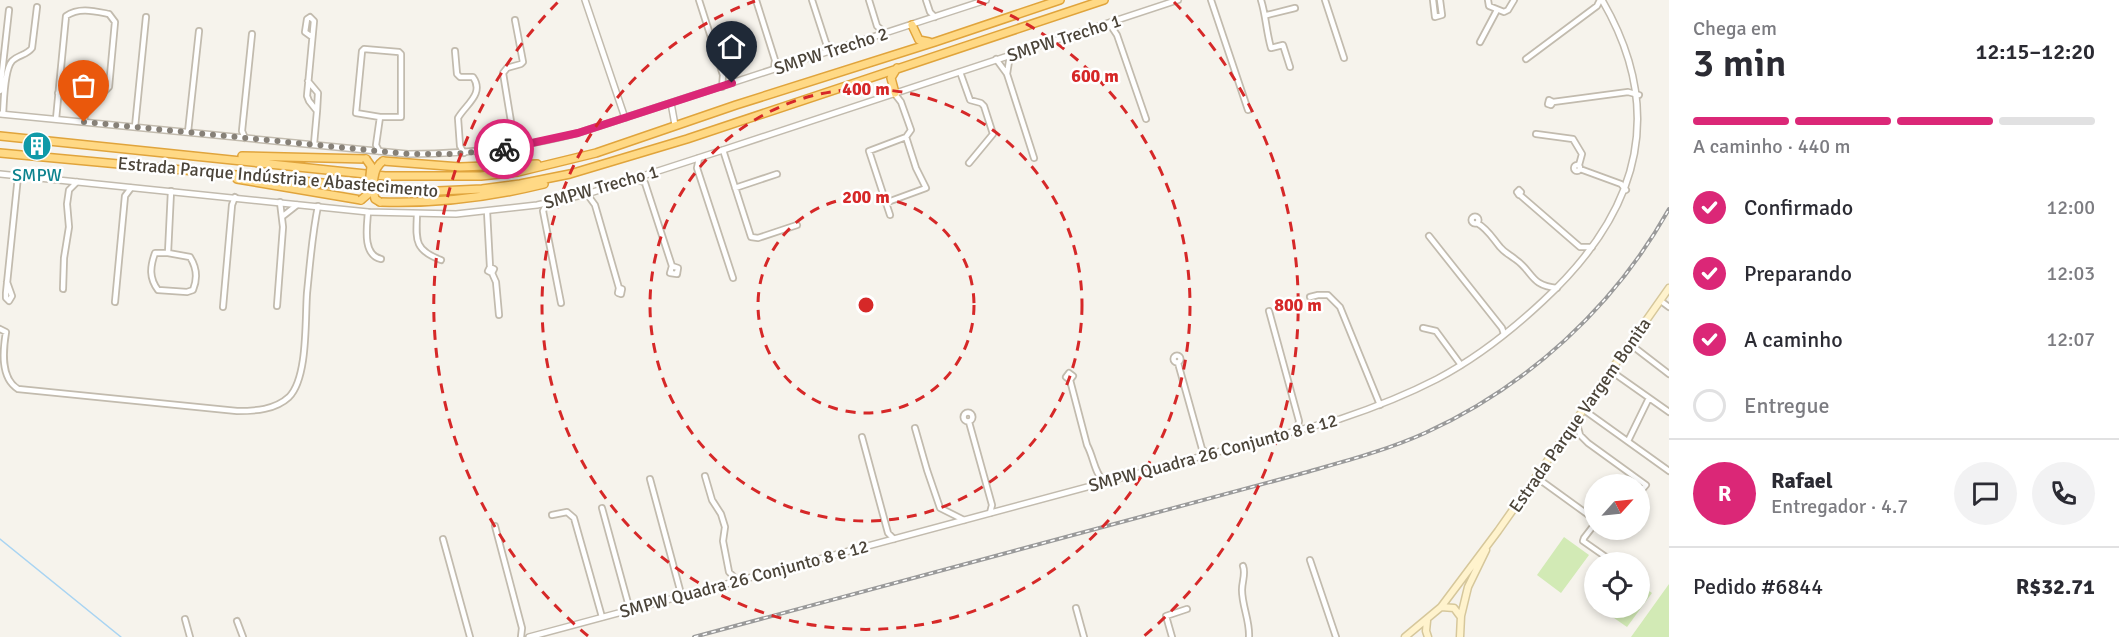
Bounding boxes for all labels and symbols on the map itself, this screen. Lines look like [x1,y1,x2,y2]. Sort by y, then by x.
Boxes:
street label: SMPW Trecho 1 [1004,9,1124,67]
pin [706,21,757,83]
street label: SMPW Trecho 2 [771,22,891,80]
pin [58,60,109,122]
text: 600 m [1071,65,1119,87]
text: 400 m [842,78,890,100]
courier [474,119,534,179]
building icon: SMPW [21,130,53,162]
street label: Estrada Parque Indústria e Abastecimento [117,152,439,202]
street label: SMPW Trecho 1 [541,160,661,214]
place label: SMPW [12,164,62,186]
text: 200 m [842,186,890,208]
text: 800 m [1274,294,1322,316]
centre of rings [856,295,876,315]
street label: Estrada Parque Vargem Bonita [1504,313,1656,517]
street label: SMPW Quadra 26 Conjunto 8 e 12 [1086,409,1340,497]
north arrow [1584,474,1650,540]
street label: SMPW Quadra 26 Conjunto 8 e 12 [617,535,871,623]

